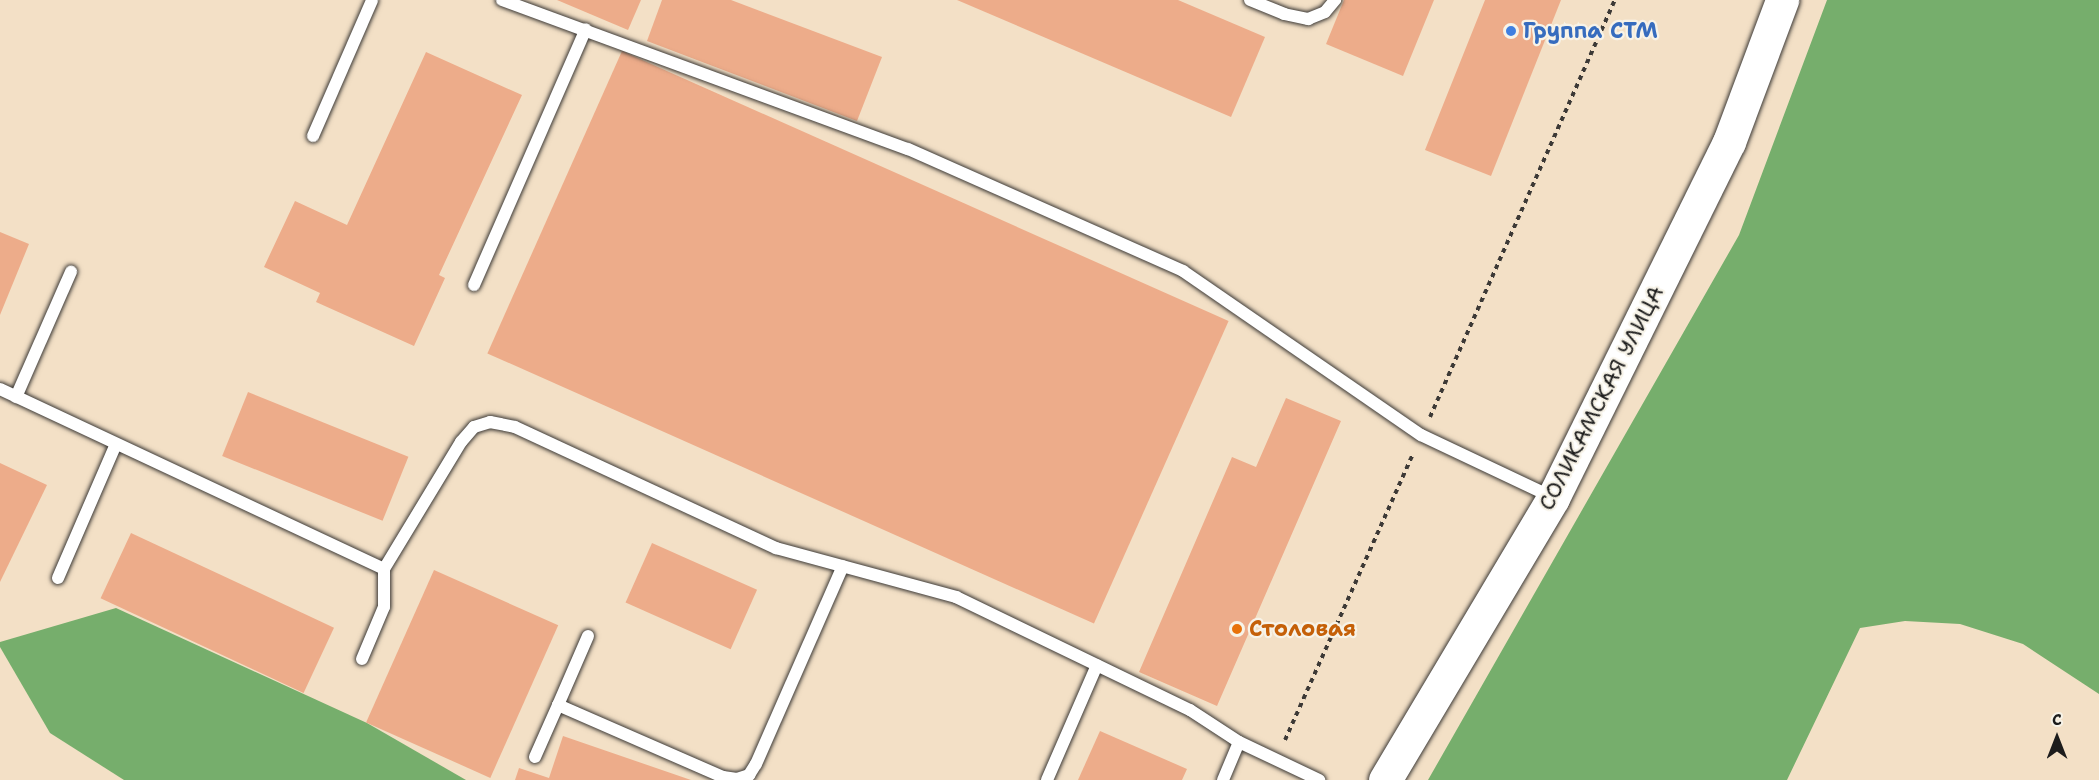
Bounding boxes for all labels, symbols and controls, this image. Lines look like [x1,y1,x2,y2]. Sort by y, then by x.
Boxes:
place label: Группа СТМ [1523,18,1658,44]
marker: Группа СТМ [1504,24,1518,38]
street label: СОЛИКАМСКАЯ УЛИЦА [1533,281,1669,515]
place label: Столовая [1249,616,1356,642]
marker: Столовая [1230,622,1244,636]
north arrow [2027,708,2087,768]
text: С [2052,709,2062,730]

